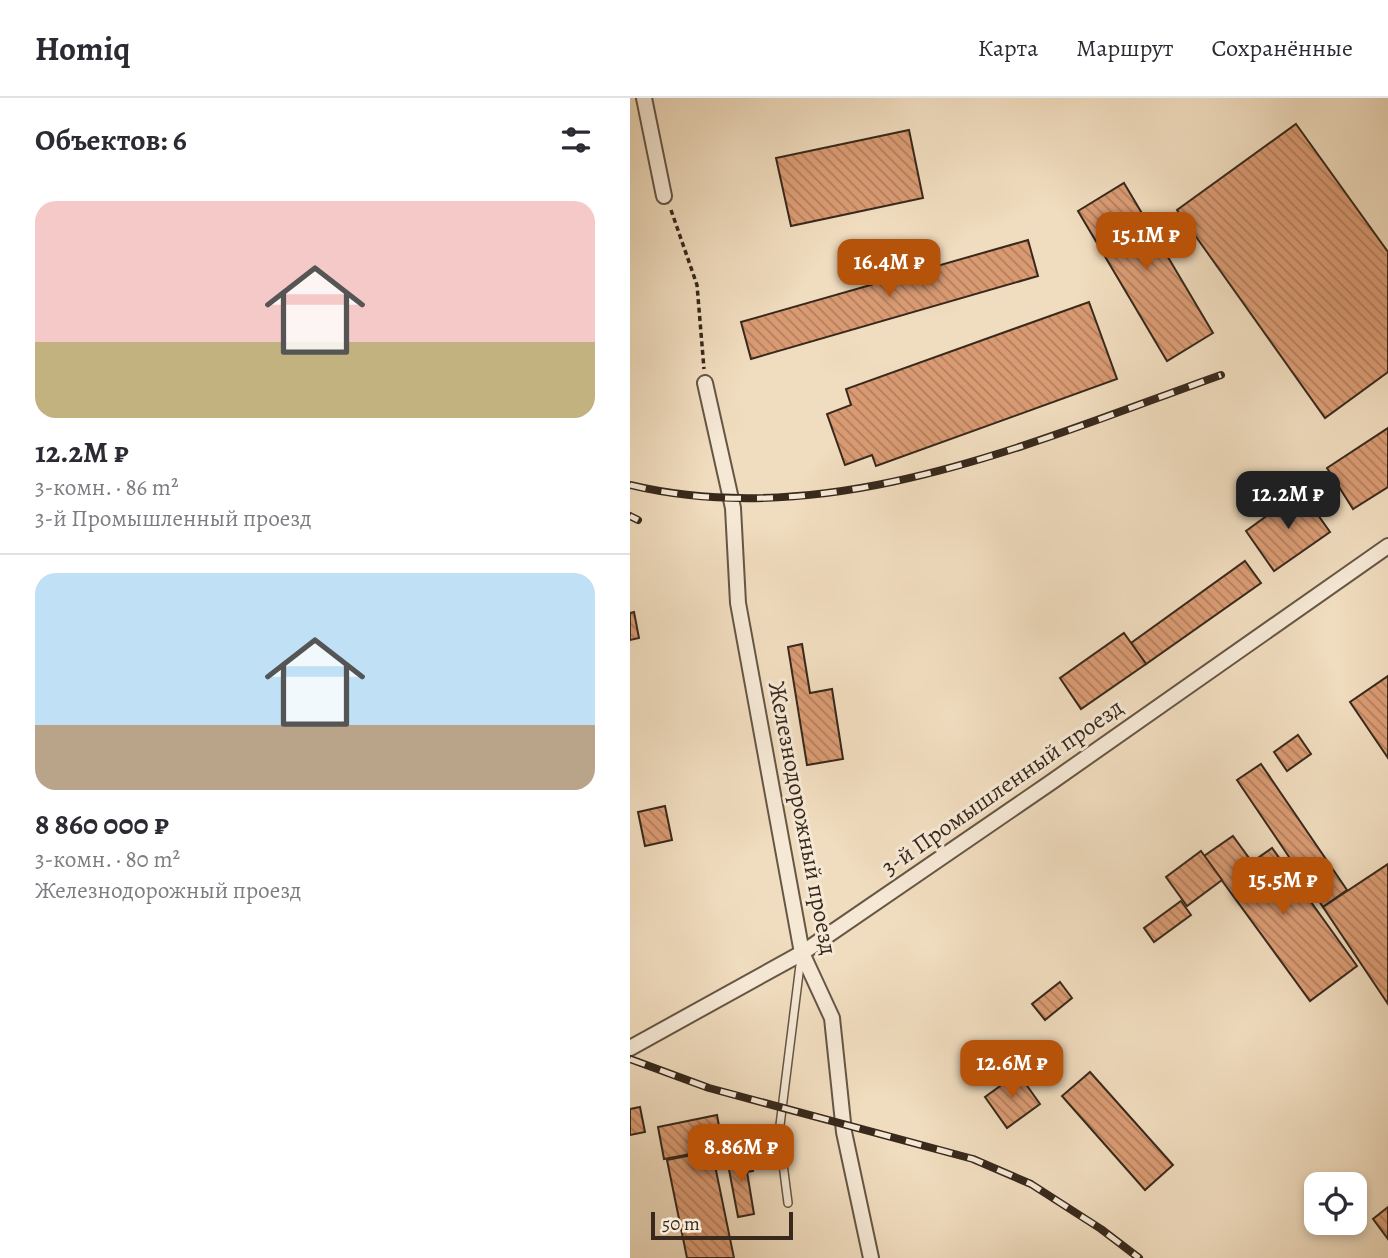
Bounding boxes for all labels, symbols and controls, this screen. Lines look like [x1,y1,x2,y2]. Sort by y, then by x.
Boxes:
text: Homiq [35,26,130,71]
text: Карта [978,32,1038,64]
text: Маршрут [1076,32,1174,64]
text: Сохранённые [1212,32,1353,64]
text: Объектов: 6 [35,120,187,160]
icon: filters [557,121,595,159]
pin: 15.1M ₽ [1081,212,1211,272]
text: 15.1M ₽ [1112,219,1180,250]
pin: 16.4M ₽ [824,240,954,299]
text: 16.4M ₽ [853,246,925,277]
icon: home [252,247,378,373]
text: 12.2M ₽ [35,432,129,472]
text: 3-комн. · 86 m² [35,472,178,503]
pin: 12.2M ₽ [1223,472,1353,531]
text: 12.2M ₽ [1252,478,1324,509]
text: 3-й Промышленный проезд [35,503,311,534]
icon: home [252,619,378,745]
street label: Железнодорожный проезд [761,679,845,957]
street label: 3-й Промышленный проезд [875,691,1129,883]
text: 8 860 000 ₽ [35,804,169,844]
text: 3-комн. · 80 m² [35,844,180,875]
pin: 15.5M ₽ [1218,858,1348,917]
text: 15.5M ₽ [1248,864,1318,895]
text: Железнодорожный проезд [35,875,301,906]
pin: 12.6M ₽ [947,1040,1077,1100]
text: 12.6M ₽ [976,1047,1048,1078]
pin: 8.86M ₽ [676,1124,806,1184]
text: 8.86M ₽ [704,1131,778,1162]
map controls [1304,1172,1367,1235]
button: locate [1304,1172,1367,1235]
scale bar [651,1209,793,1241]
text: 50 m [662,1211,700,1237]

